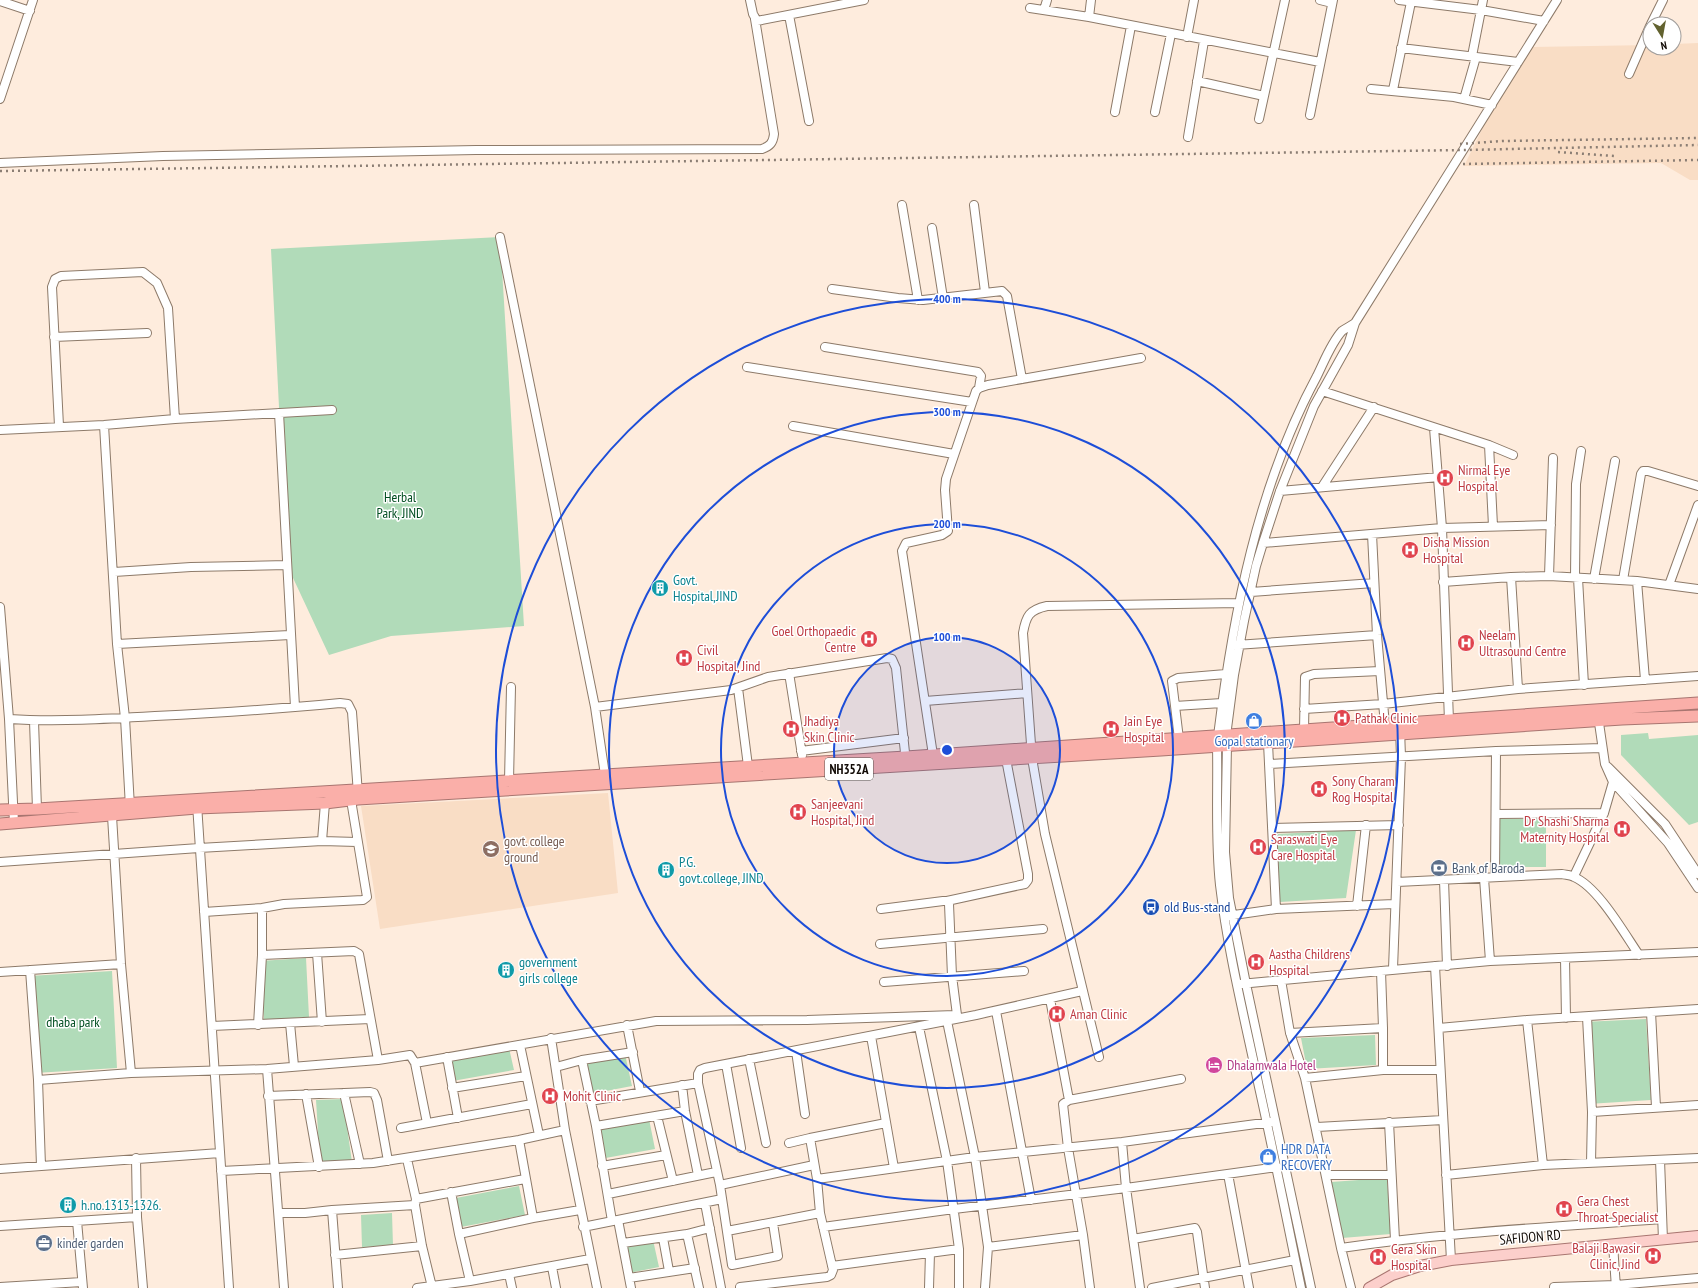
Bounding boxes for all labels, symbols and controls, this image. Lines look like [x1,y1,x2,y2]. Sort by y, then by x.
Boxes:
north arrow [1642,16,1682,56]
text: N [1660,38,1668,53]
text: 400 m [933,291,961,306]
text: 300 m [933,404,961,419]
place label: Nirmal Eye Hospital [1458,461,1511,495]
hospital icon: Nirmal Eye Hospital [1435,468,1455,488]
park label: Herbal Park, JIND [377,488,423,522]
text: 200 m [933,516,961,531]
place label: Disha Mission Hospital [1423,533,1490,567]
hospital icon: Disha Mission Hospital [1400,540,1420,560]
place label: Govt. Hospital,JIND [673,571,737,605]
building icon: Govt. Hospital,JIND [650,578,670,598]
place label: Goel Orthopaedic Centre [772,622,856,656]
place label: Neelam Ultrasound Centre [1479,626,1567,660]
hospital icon: Goel Orthopaedic Centre [859,629,879,649]
text: 100 m [933,629,961,644]
hospital icon: Neelam Ultrasound Centre [1456,633,1476,653]
place label: Civil Hospital, Jind [697,641,760,675]
hospital icon: Civil Hospital, Jind [674,648,694,668]
hospital icon: Pathak Clinic [1332,708,1352,728]
place label: Pathak Clinic [1355,709,1417,727]
shop icon: Gopal stationary [1244,711,1264,731]
place label: Jhadiya Skin Clinic [803,712,854,746]
place label: Jain Eye Hospital [1123,712,1165,746]
hospital icon: Jhadiya Skin Clinic [781,719,801,739]
hospital icon: Jain Eye Hospital [1101,719,1121,739]
place label: Gopal stationary [1215,732,1294,750]
centre of rings [940,743,954,757]
road number: NH352A [825,758,873,780]
place label: Sony Charam Rog Hospital [1332,772,1395,806]
hospital icon: Sony Charam Rog Hospital [1309,779,1329,799]
place label: Sanjeevani Hospital, Jind [811,795,874,829]
hospital icon: Sanjeevani Hospital, Jind [788,802,808,822]
place label: Dr Shashi Sharma Maternity Hospital [1520,812,1610,846]
hospital icon: Dr Shashi Sharma Maternity Hospital [1612,819,1632,839]
place label: Saraswati Eye Care Hospital [1271,830,1338,864]
place label: govt. college ground [504,832,565,866]
hospital icon: Saraswati Eye Care Hospital [1248,837,1268,857]
school or university icon: govt. college ground [481,839,501,859]
place label: P.G. govt.college, JIND [679,853,764,887]
bank icon: Bank of Baroda [1429,858,1449,878]
place label: Bank of Baroda [1452,859,1525,877]
building icon: P.G. govt.college, JIND [656,860,676,880]
bus stop icon: old Bus-stand [1141,897,1161,917]
place label: old Bus-stand [1164,898,1230,916]
place label: Aastha Childrens Hospital [1269,945,1350,979]
hospital icon: Aastha Childrens Hospital [1246,952,1266,972]
place label: government girls college [519,953,578,987]
building icon: government girls college [496,960,516,980]
hospital icon: Aman Clinic [1047,1004,1067,1024]
place label: Aman Clinic [1070,1005,1127,1023]
park label: dhaba park [46,1013,100,1031]
hotel icon: Dhalamwala Hotel [1204,1055,1224,1075]
place label: Dhalamwala Hotel [1227,1056,1317,1074]
hospital icon: Mohit Clinic [540,1086,560,1106]
place label: Mohit Clinic [563,1087,621,1105]
place label: HDR DATA RECOVERY [1281,1140,1333,1174]
shop icon: HDR DATA RECOVERY [1258,1147,1278,1167]
place label: Gera Chest Throat Specialist [1577,1192,1658,1226]
building icon: h.no.1313-1326. [58,1195,78,1215]
place label: h.no.1313-1326. [81,1196,161,1214]
hospital icon: Gera Chest Throat Specialist [1554,1199,1574,1219]
street label: SAFIDON RD [1499,1225,1561,1249]
office icon: kinder garden [34,1233,54,1253]
place label: kinder garden [57,1234,124,1252]
place label: Balaji Bawasir Clinic, Jind [1572,1239,1640,1273]
place label: Gera Skin Hospital [1391,1240,1437,1274]
hospital icon: Balaji Bawasir Clinic, Jind [1643,1246,1663,1266]
hospital icon: Gera Skin Hospital [1368,1247,1388,1267]

